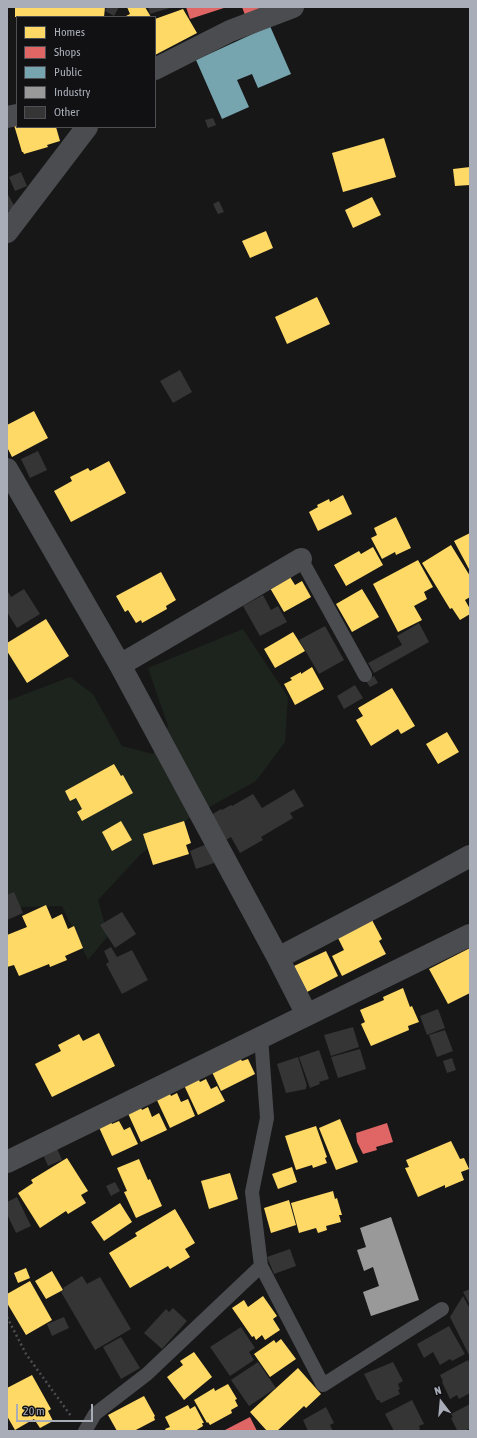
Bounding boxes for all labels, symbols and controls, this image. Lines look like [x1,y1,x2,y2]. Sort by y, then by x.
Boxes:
legend [16,16,156,128]
text: Homes [54,25,85,39]
text: Shops [54,45,80,59]
text: Public [54,65,82,79]
text: Industry [54,85,91,99]
text: Other [54,105,79,119]
north arrow [421,1382,461,1422]
text: N [433,1384,442,1397]
scale bar [18,1396,95,1422]
text: 20 m [23,1404,45,1418]

